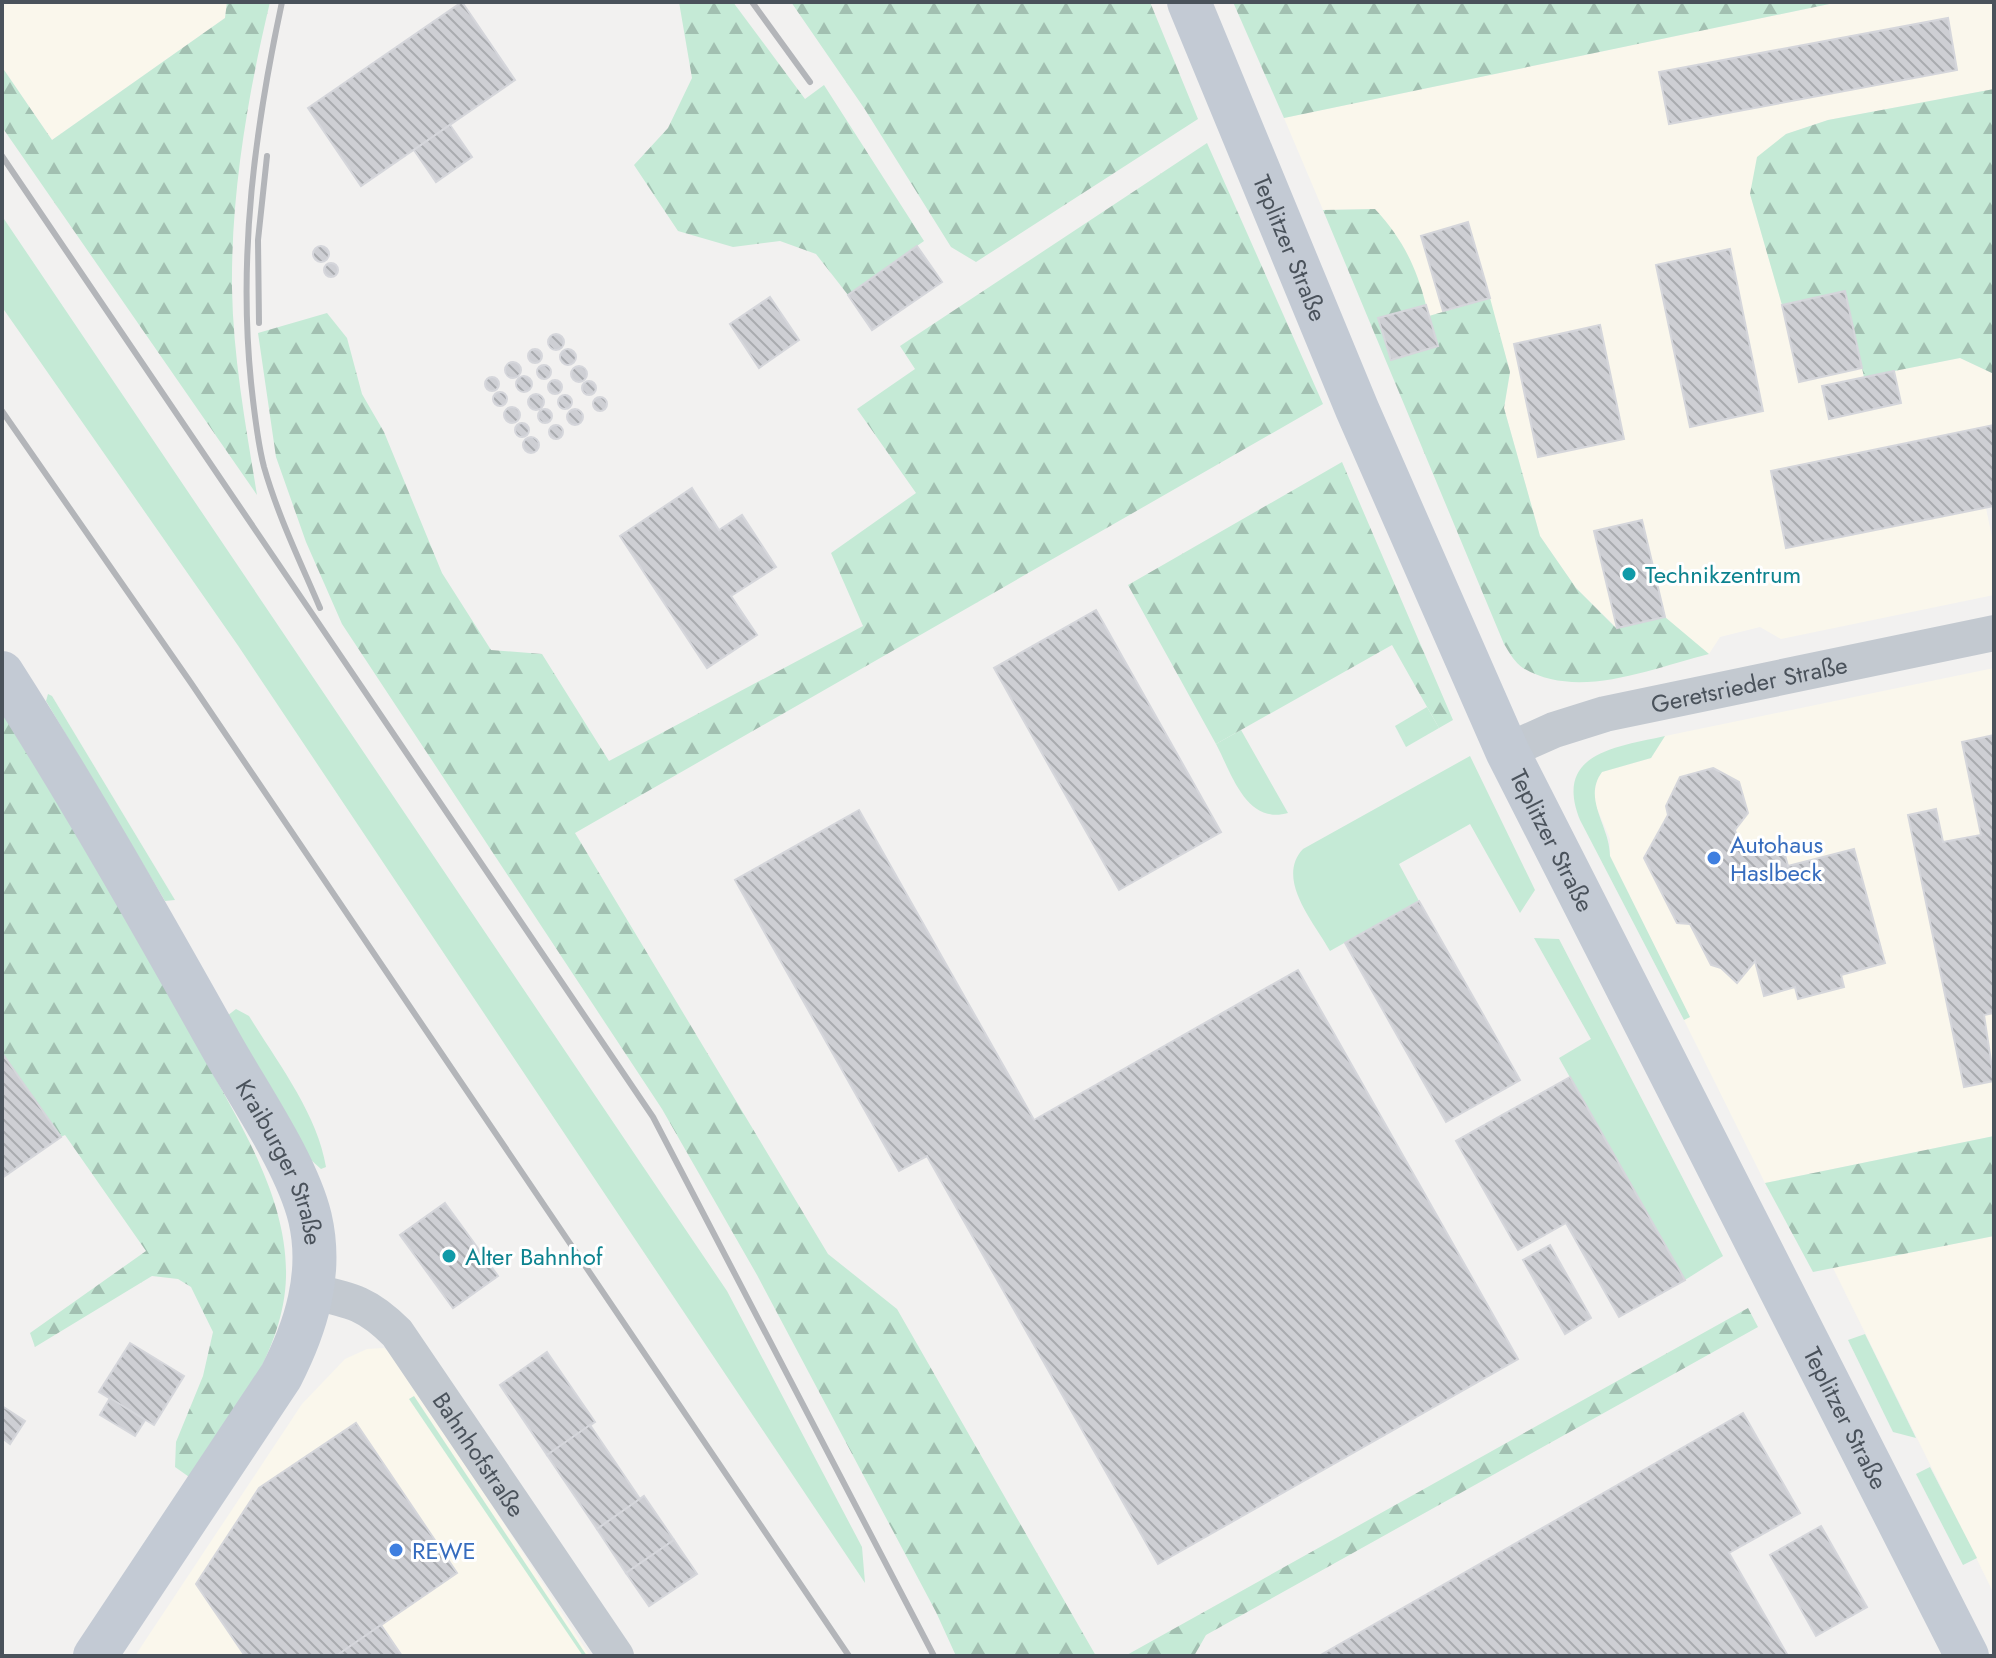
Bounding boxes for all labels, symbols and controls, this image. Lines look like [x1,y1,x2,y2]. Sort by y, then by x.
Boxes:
street label: Teplitzer Straße [1245,169,1336,326]
place label: Technikzentrum [1645,557,1801,592]
marker: Technikzentrum [1620,565,1638,583]
street label: Geretsrieder Straße [1648,647,1850,722]
street label: Teplitzer Straße [1502,763,1603,918]
place label: Autohaus Haslbeck [1730,827,1823,890]
marker: Autohaus Haslbeck [1705,849,1723,867]
street label: Kraiburger Straße [227,1072,332,1247]
place label: Alter Bahnhof [465,1239,604,1274]
marker: Alter Bahnhof [440,1247,458,1265]
street label: Teplitzer Straße [1795,1341,1897,1495]
street label: Bahnhofstraße [424,1385,534,1524]
place label: REWE [412,1533,476,1568]
marker: REWE [387,1541,405,1559]

